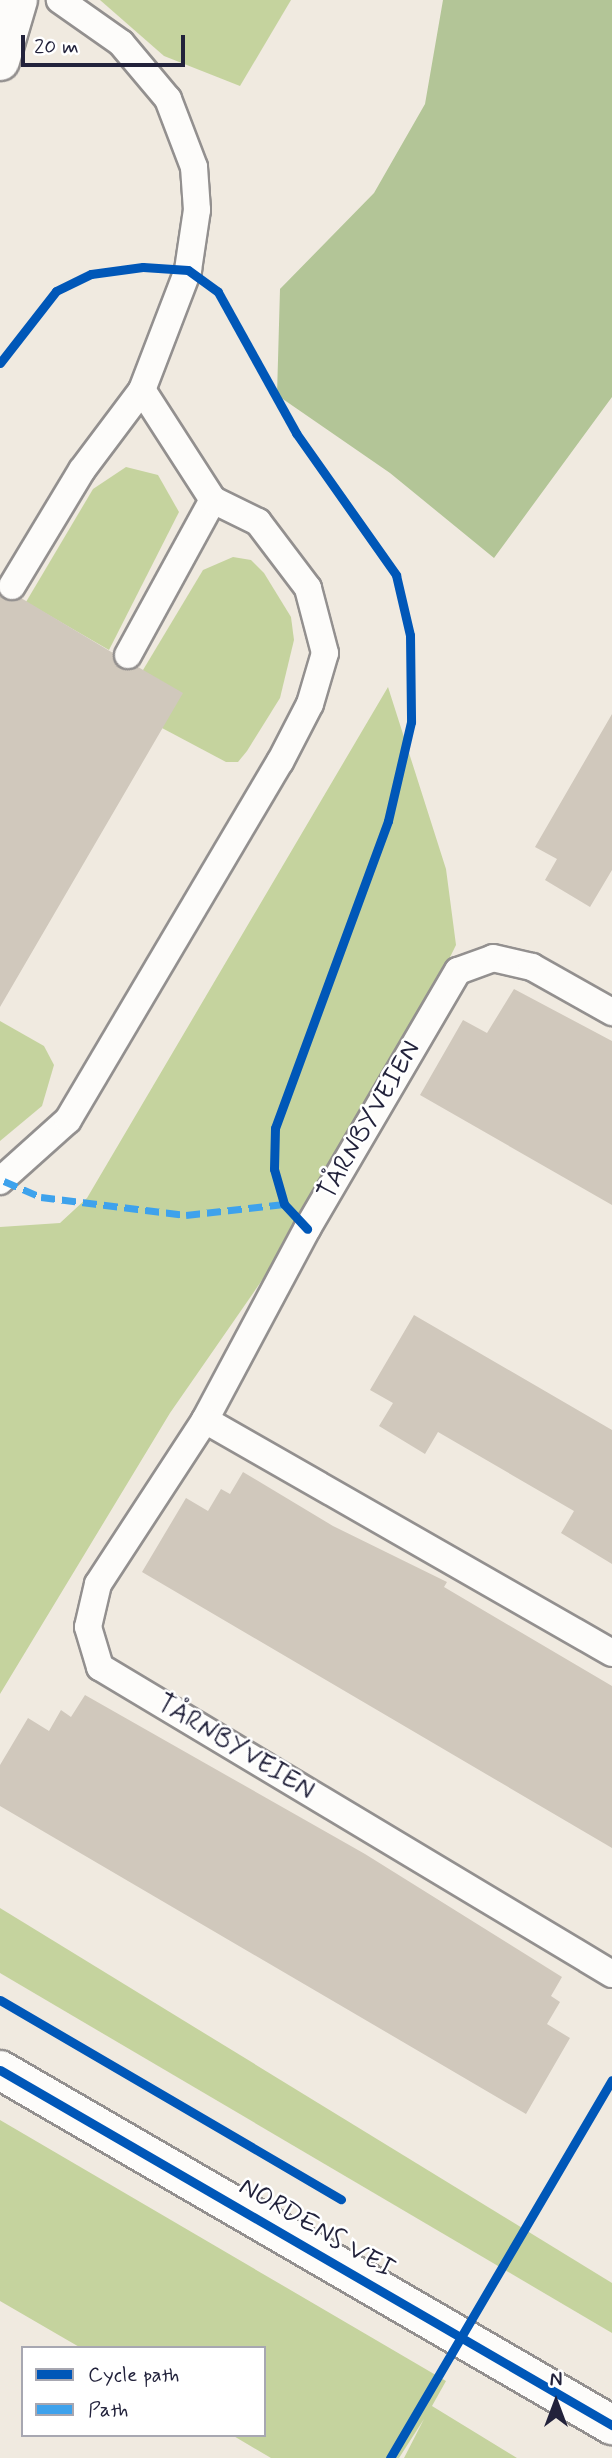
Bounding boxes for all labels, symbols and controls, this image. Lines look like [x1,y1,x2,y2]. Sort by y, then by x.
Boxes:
scale bar [24,21,189,65]
text: 20 m [34,33,79,61]
street label: TÅRNBYVEIEN [312,1036,428,1206]
street label: TÅRNBYVEIEN [151,1689,319,1807]
street label: NORDENS VEI [234,2173,398,2285]
legend [21,2346,266,2437]
text: Cycle path [88,2361,179,2389]
north arrow [521,2367,591,2437]
text: N [550,2368,562,2393]
text: Path [88,2396,128,2424]

